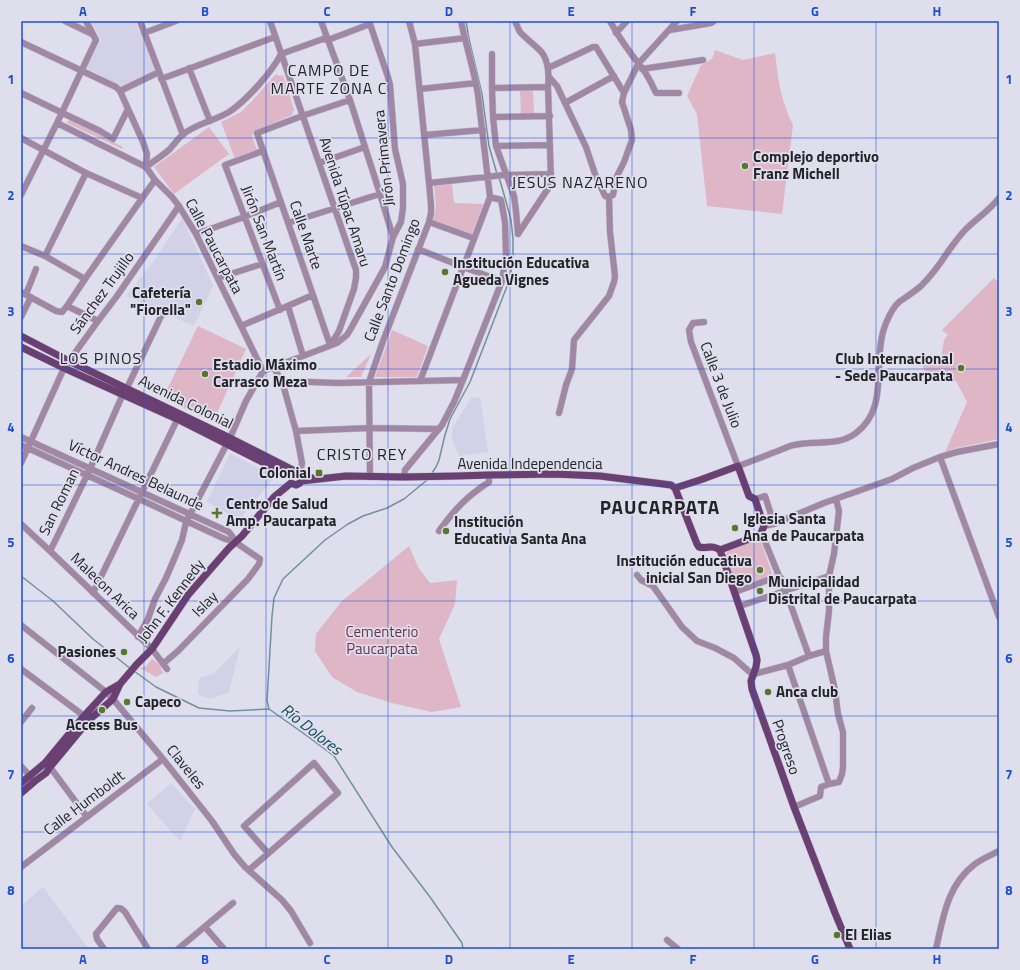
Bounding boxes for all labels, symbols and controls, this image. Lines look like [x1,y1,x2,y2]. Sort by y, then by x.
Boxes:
text: A [79,1,87,21]
text: B [201,1,209,21]
text: C [323,1,331,21]
text: D [445,1,453,21]
text: E [567,1,575,21]
text: F [690,1,697,21]
text: G [811,1,819,21]
text: H [933,1,941,21]
district label: CAMPO DE MARTE ZONA C [270,58,388,100]
text: 1 [7,69,15,89]
text: 1 [1005,69,1013,89]
street label: Jirón Primavera [367,108,400,207]
street label: Avenida Túpac Amaru [314,134,377,270]
place label: Complejo deportivo Franz Michell [753,145,879,185]
marker: Complejo deportivo Franz Michell [740,161,750,171]
district label: JESUS NAZARENO [511,170,649,194]
street label: Jirón San Martín [236,182,293,284]
text: 2 [7,185,15,205]
text: 2 [1005,185,1013,205]
street label: Calle Paucarpata [180,194,250,298]
street label: Calle Marte [284,197,329,272]
street label: Calle Santo Domingo [357,215,426,345]
street label: Sánchez Trujillo [64,247,140,339]
place label: Institución Educativa Agueda Vignes [453,251,590,291]
marker: Institución Educativa Agueda Vignes [440,267,450,277]
place label: Cafetería "Fiorella" [130,281,191,321]
marker: Cafetería "Fiorella" [194,297,204,307]
text: 3 [7,301,15,321]
text: 3 [1005,301,1013,321]
street label: Calle 3 de Julio [694,338,749,431]
district label: LOS PINOS [60,346,142,370]
place label: Club Internacional - Sede Paucarpata [835,347,953,387]
place label: Estadio Máximo Carrasco Meza [213,353,317,393]
marker: Club Internacional - Sede Paucarpata [956,363,966,373]
street label: Avenida Colonial [135,369,238,434]
marker: Estadio Máximo Carrasco Meza [200,369,210,379]
text: 4 [7,417,15,437]
text: 4 [1005,417,1013,437]
street label: Víctor Andres Belaunde [65,433,208,516]
district label: CRISTO REY [317,442,407,466]
street label: Avenida Independencia [457,452,603,475]
place label: Colonial [259,461,311,484]
street label: San Roman [32,464,85,539]
marker: Colonial [314,468,324,478]
place label: Centro de Salud Amp. Paucarpata [226,492,337,532]
district label: PAUCARPATA [600,492,720,521]
marker: Centro de Salud Amp. Paucarpata [211,507,223,519]
place label: Iglesia Santa Ana de Paucarpata [743,507,864,547]
place label: Institución Educativa Santa Ana [454,510,587,550]
marker: Iglesia Santa Ana de Paucarpata [730,523,740,533]
marker: Institución Educativa Santa Ana [441,526,451,536]
text: 5 [7,532,15,552]
text: 5 [1005,532,1013,552]
street label: Malecon Arica [66,547,145,625]
place label: Institución educativa inicial San Diego [616,549,752,589]
street label: John F. Kennedy [131,554,210,647]
marker: Institución educativa inicial San Diego [755,565,765,575]
place label: Municipalidad Distrital de Paucarpata [768,570,917,610]
street label: Islay [186,585,223,622]
marker: Municipalidad Distrital de Paucarpata [755,586,765,596]
park label: Cementerio Paucarpata [346,620,419,660]
place label: Pasiones [58,640,116,663]
marker: Pasiones [119,647,129,657]
text: 6 [7,648,15,668]
text: 6 [1005,648,1013,668]
place label: Anca club [776,680,838,703]
marker: Anca club [763,687,773,697]
place label: Capeco [135,690,181,713]
marker: Capeco [122,697,132,707]
water label: Río Dolores [276,697,349,761]
marker: Access Bus [97,705,107,715]
place label: Access Bus [66,713,138,736]
street label: Progreso [766,716,807,778]
street label: Claveles [161,739,212,794]
text: 7 [7,764,15,784]
street label: Calle Humboldt [38,764,130,841]
text: 7 [1005,764,1013,784]
text: 8 [7,880,15,900]
text: 8 [1005,880,1013,900]
place label: El Elias [845,923,892,946]
marker: El Elias [832,930,842,940]
text: A [79,949,87,969]
text: B [201,949,209,969]
text: C [323,949,331,969]
text: D [445,949,453,969]
text: E [567,949,575,969]
text: F [690,949,697,969]
text: G [811,949,819,969]
text: H [933,949,941,969]

